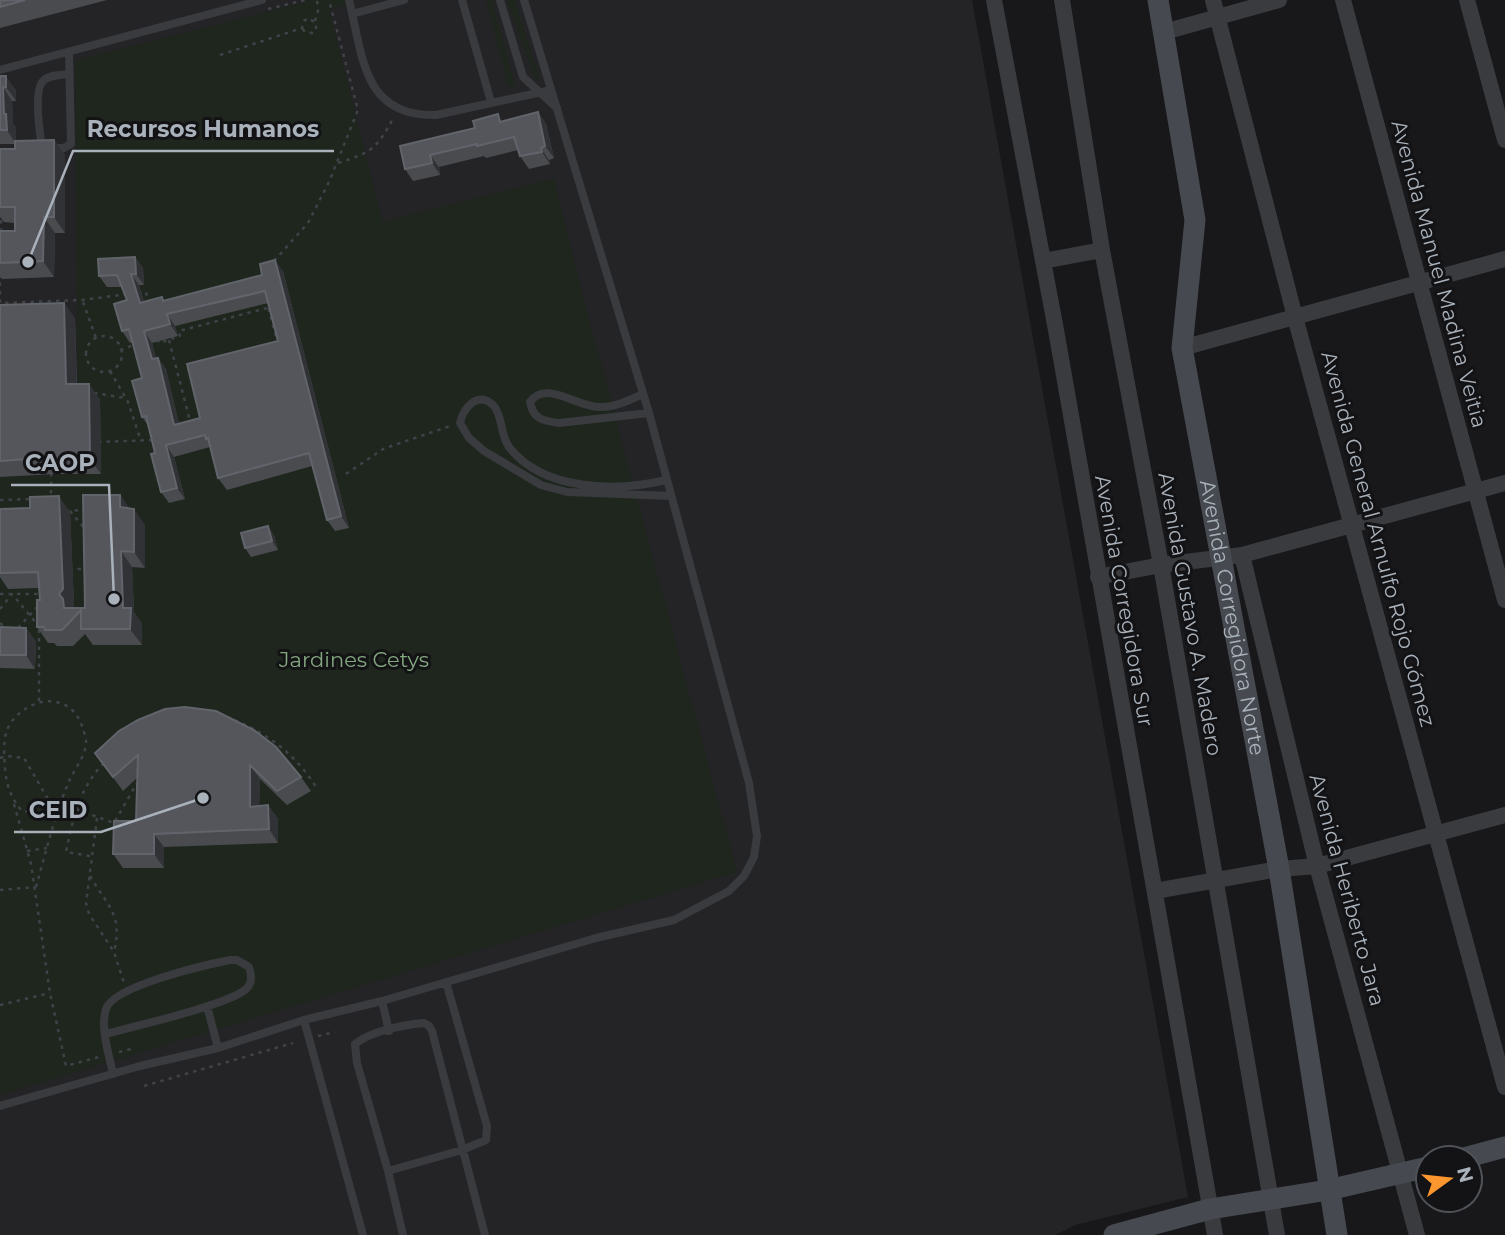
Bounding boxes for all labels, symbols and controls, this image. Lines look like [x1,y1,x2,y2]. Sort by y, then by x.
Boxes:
callout: Recursos Humanos [73,107,334,151]
text: Recursos Humanos [87,115,319,143]
street label: Avenida Manuel Madina Veitia [1386,117,1493,430]
street label: Avenida General Arnulfo Rojo Gómez [1316,348,1441,729]
callout: CAOP [11,441,109,485]
text: CAOP [25,449,95,477]
street label: Avenida Gustavo A. Madero [1153,470,1228,758]
street label: Avenida Corregidora Sur [1090,473,1159,729]
street label: Avenida Corregidora Norte [1195,478,1271,757]
park label: Jardines Cetys [278,647,429,672]
street label: Avenida Heriberto Jara [1304,771,1391,1009]
callout: CEID [14,788,101,832]
text: CEID [29,796,87,824]
north arrow [1414,1144,1484,1214]
text: N [1452,1164,1478,1185]

